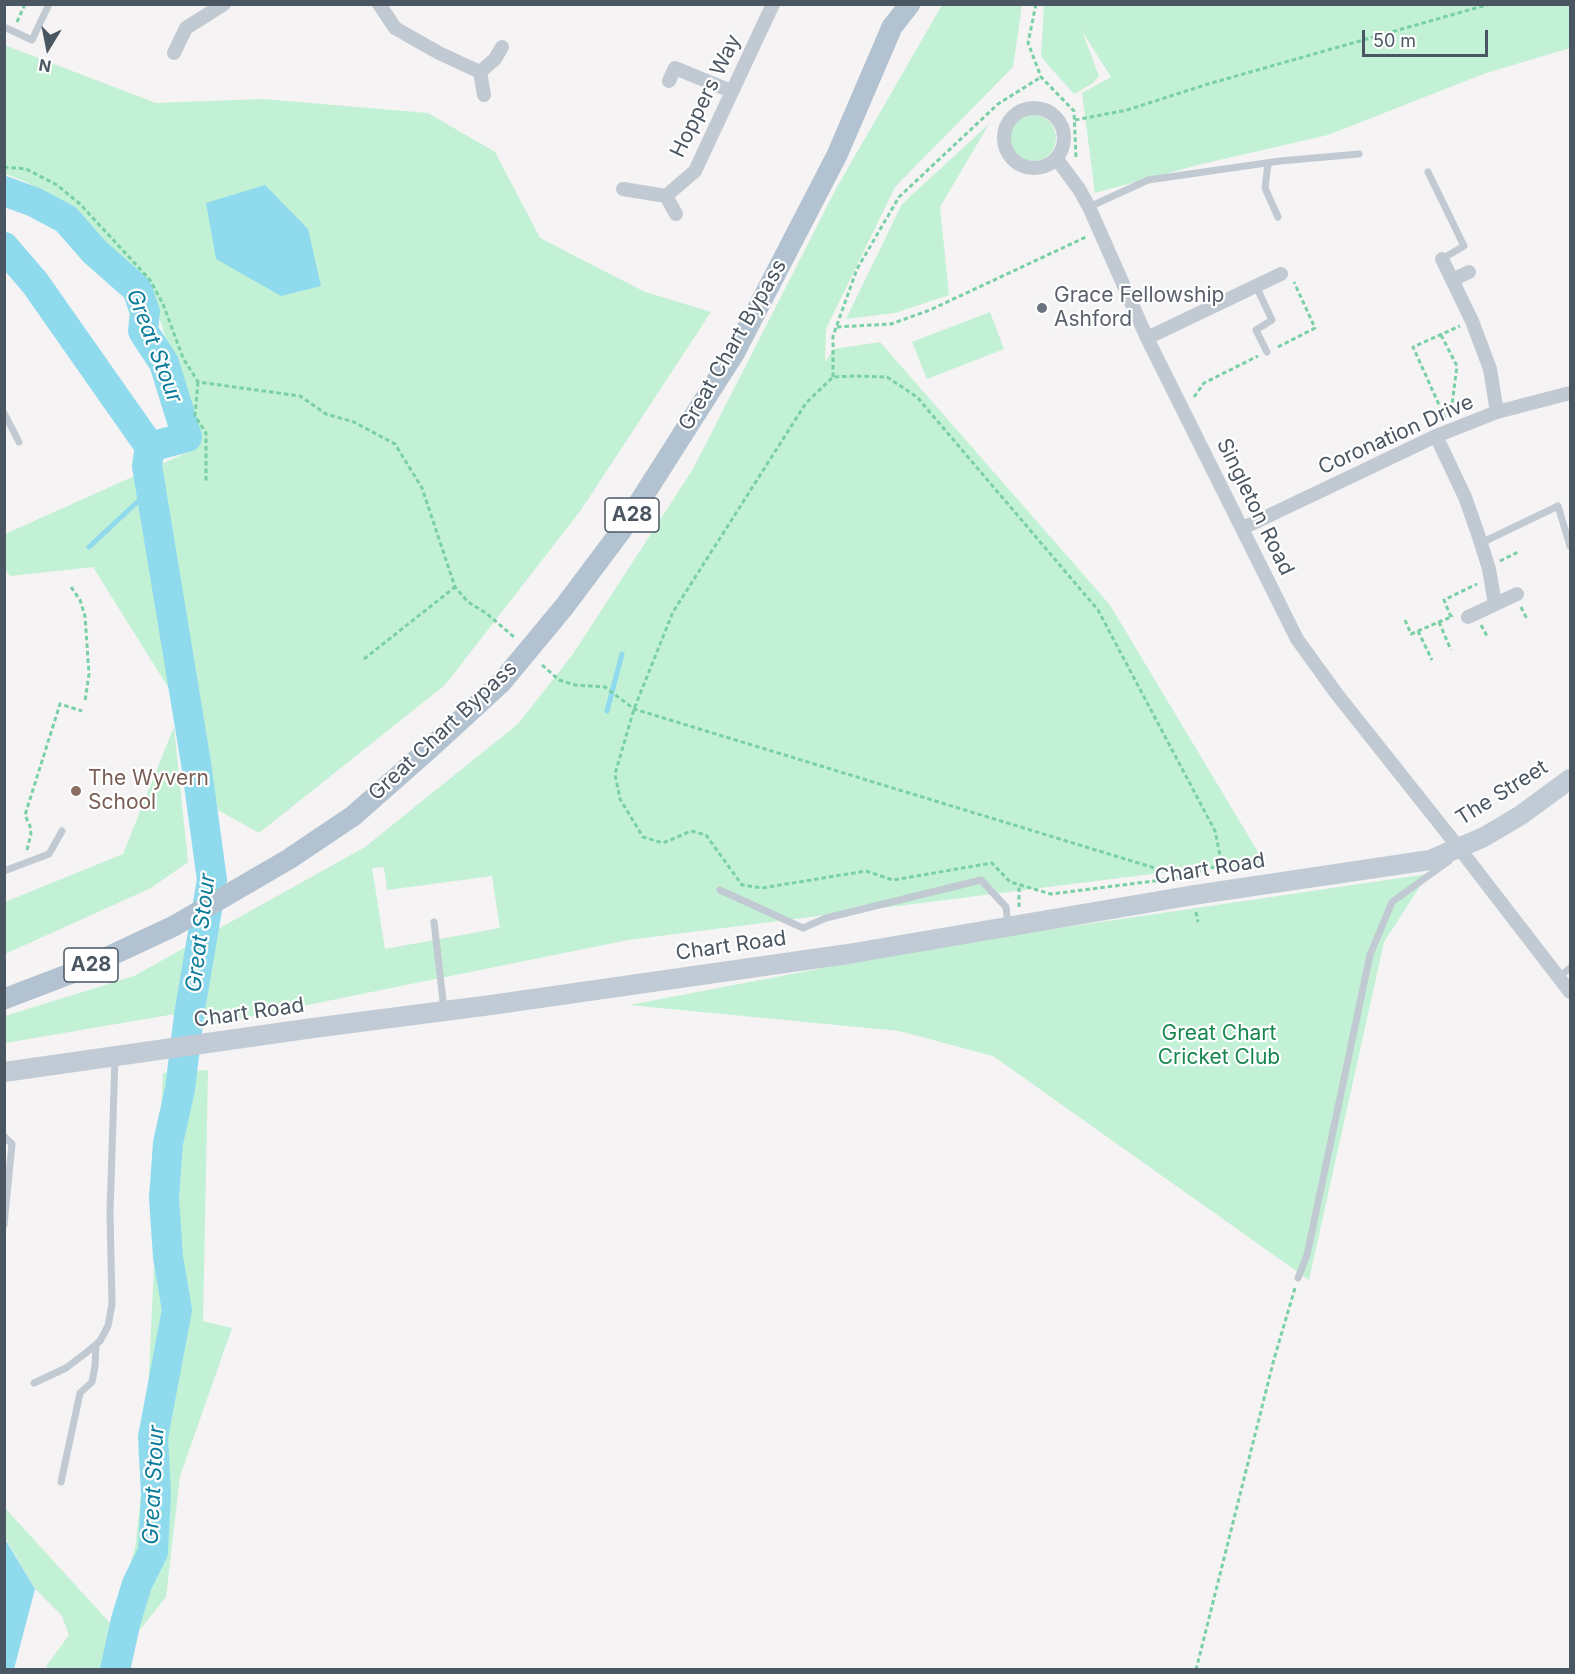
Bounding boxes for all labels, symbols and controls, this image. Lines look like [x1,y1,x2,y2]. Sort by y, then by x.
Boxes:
north arrow [18,18,78,78]
scale bar [1365,18,1491,56]
street label: Hoppers Way [665,30,747,162]
text: 50 m [1373,30,1416,51]
text: N [37,55,53,77]
street label: Great Chart Bypass [674,255,792,435]
place label: Grace Fellowship Ashford [1054,283,1224,333]
water label: Great Stour [120,285,188,407]
marker: Grace Fellowship Ashford [1035,301,1049,315]
street label: Coronation Drive [1314,389,1478,481]
street label: Singleton Road [1211,434,1299,580]
road number: A28 [605,498,659,532]
street label: Great Chart Bypass [364,656,522,806]
street label: The Street [1451,755,1553,831]
place label: The Wyvern School [88,766,209,816]
marker: The Wyvern School [69,784,83,798]
street label: Chart Road [1153,848,1267,890]
water label: Great Stour [181,872,221,994]
street label: Chart Road [674,926,788,966]
road number: A28 [64,948,118,982]
street label: Chart Road [192,993,306,1033]
park label: Great Chart Cricket Club [1158,1021,1280,1071]
water label: Great Stour [138,1425,170,1545]

